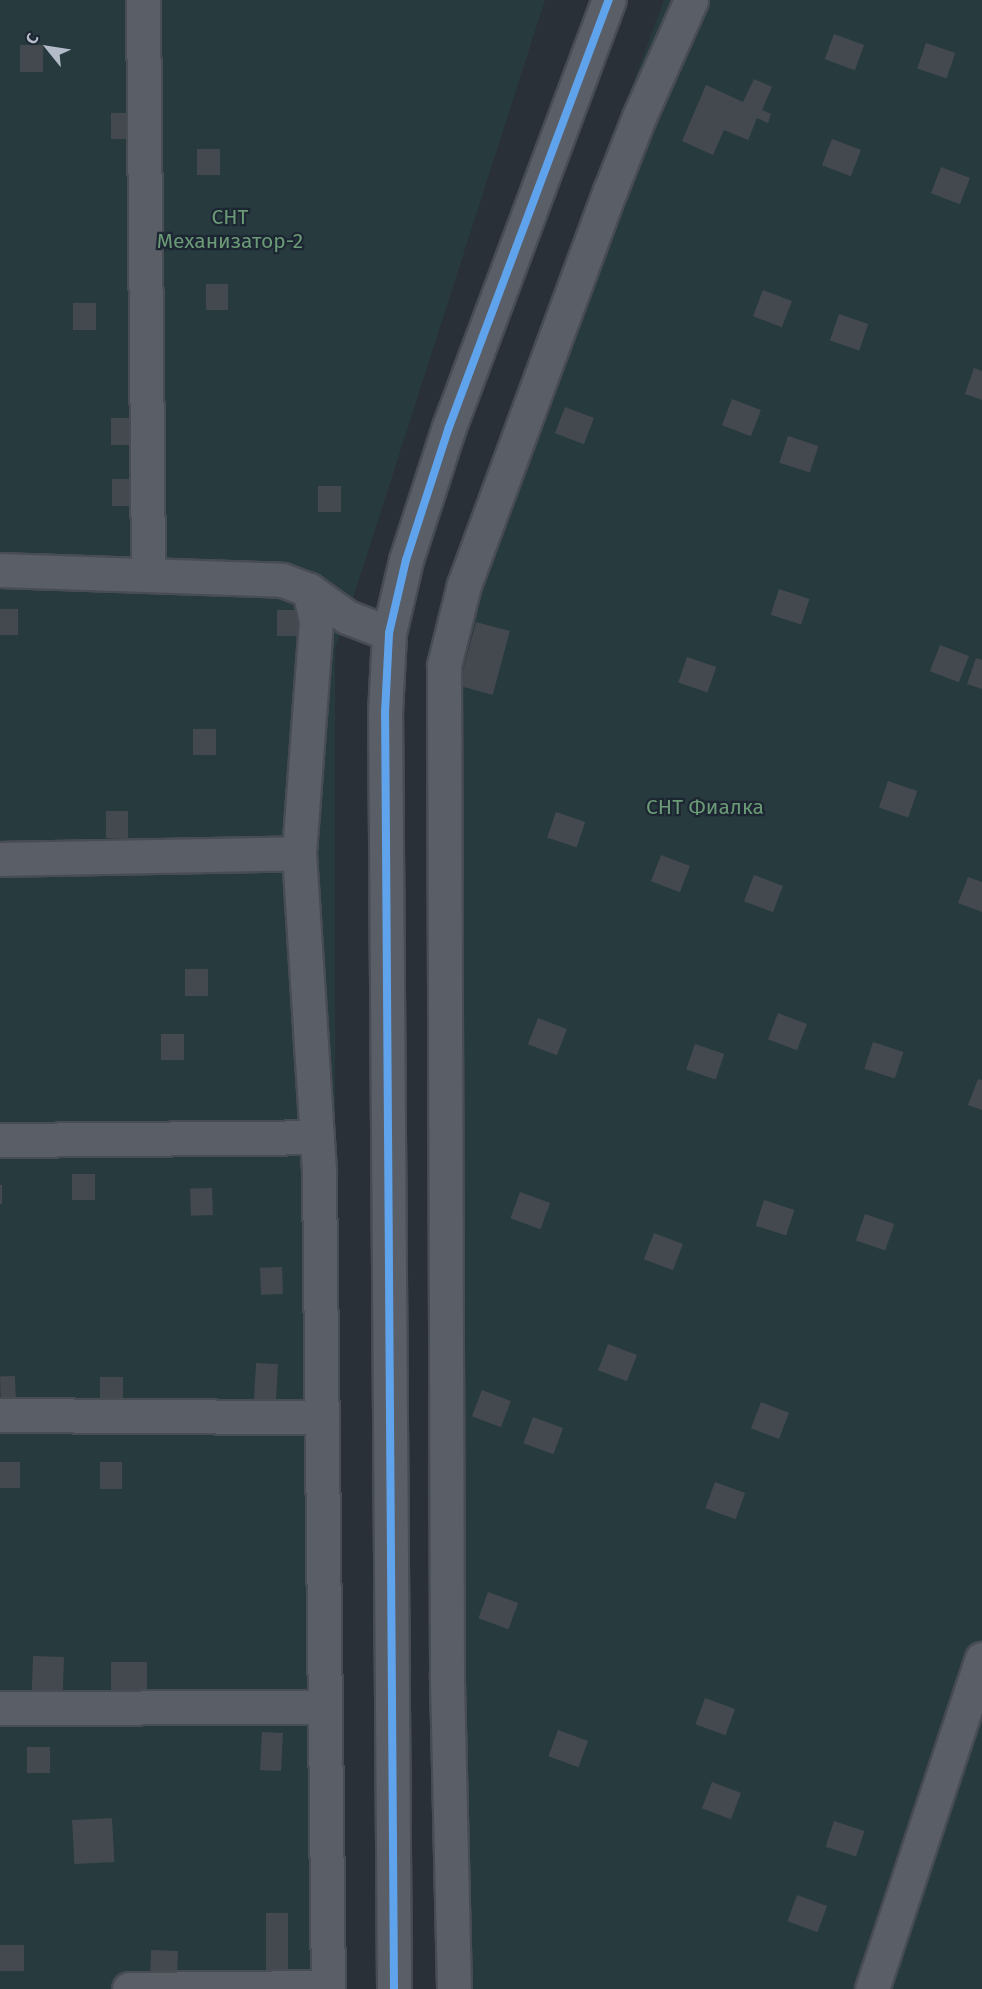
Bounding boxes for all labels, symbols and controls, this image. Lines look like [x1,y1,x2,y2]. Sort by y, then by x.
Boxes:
north arrow [18,18,78,78]
text: С [21,30,43,47]
park label: СНТ Механизатор-2 [157,204,303,254]
park label: СНТ Фиалка [646,794,764,820]

